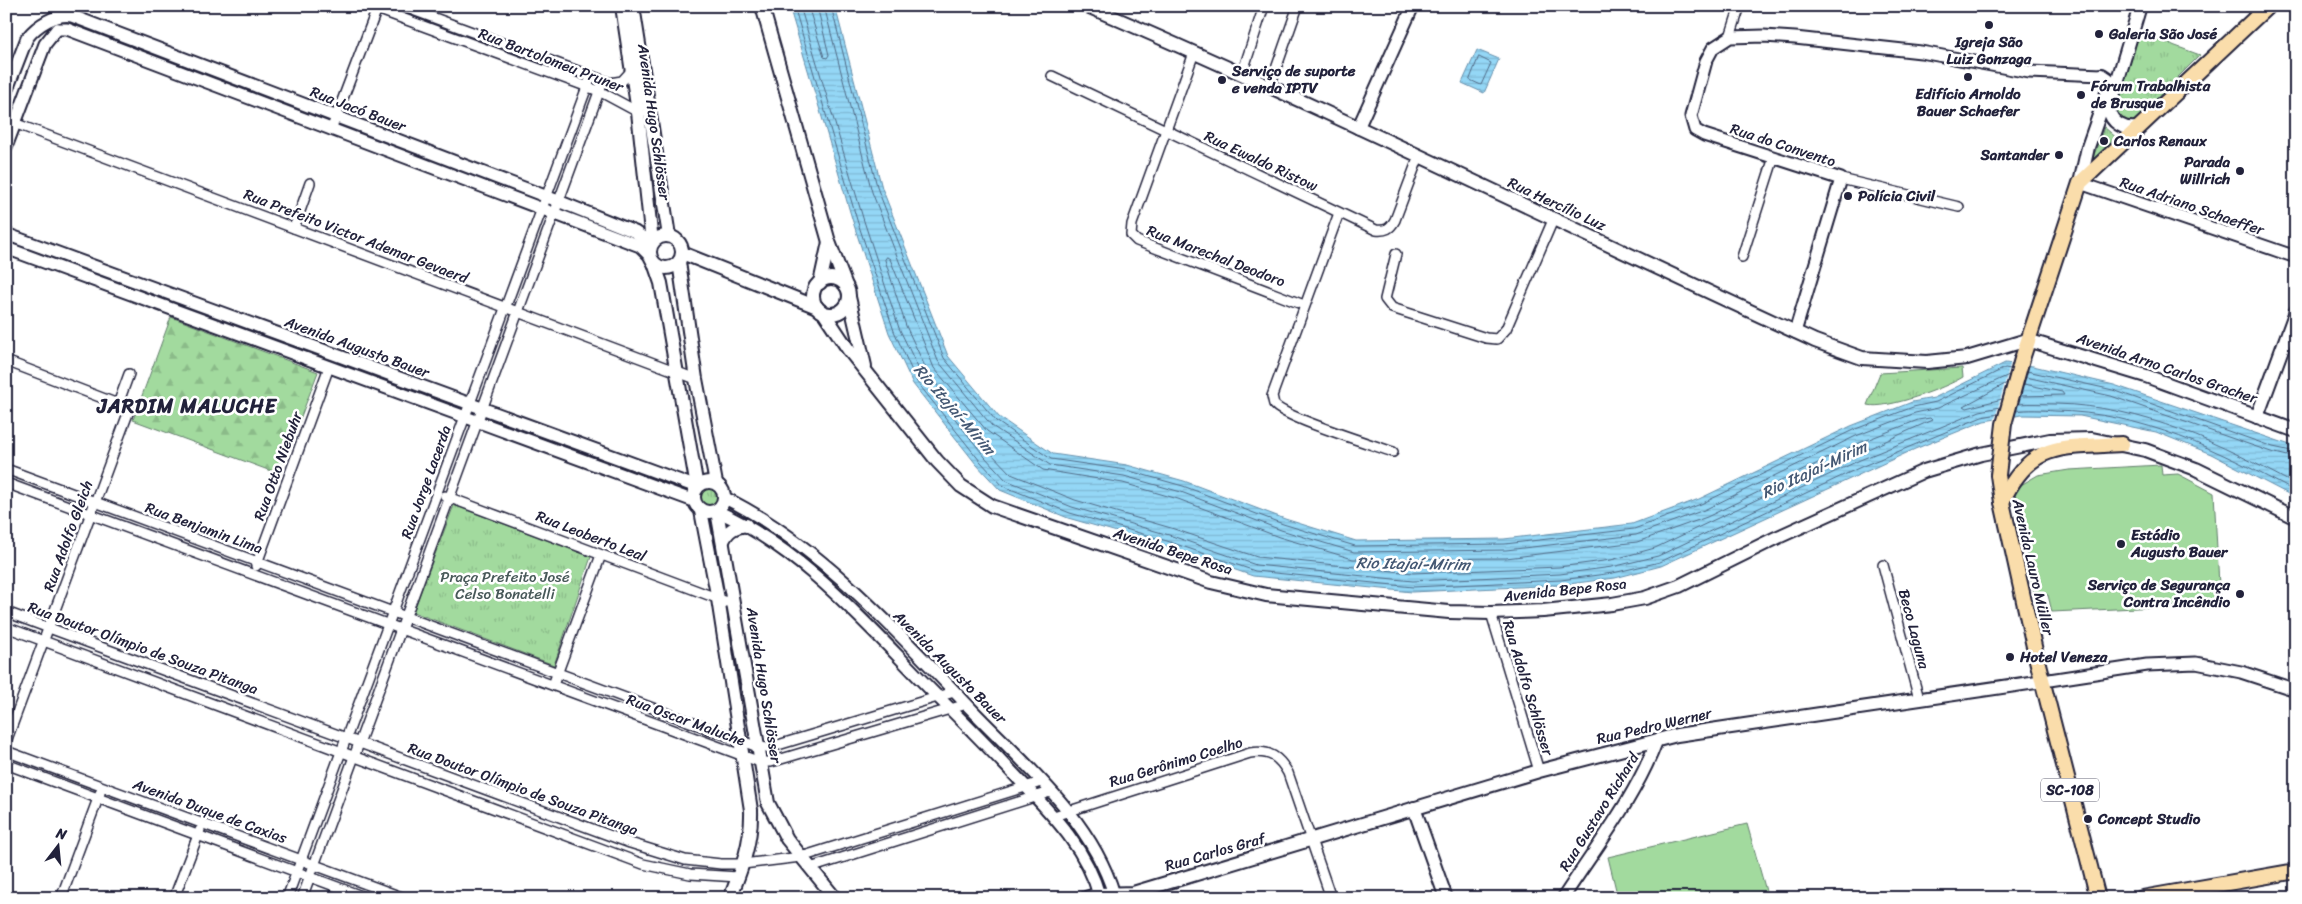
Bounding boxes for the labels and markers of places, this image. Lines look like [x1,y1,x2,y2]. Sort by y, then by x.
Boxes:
marker: Igreja São Luiz Gonzaga [1983,19,1995,31]
place label: Galeria São José [2108,21,2217,47]
marker: Galeria São José [2093,28,2105,40]
place label: Igreja São Luiz Gonzaga [1947,29,2032,72]
place label: Serviço de suporte e venda IPTV [1231,58,1356,101]
marker: Edifício Arnoldo Bauer Schaefer [1962,71,1974,83]
place label: Fórum Trabalhista de Brusque [2090,73,2211,116]
marker: Serviço de suporte e venda IPTV [1216,74,1228,86]
place label: Edifício Arnoldo Bauer Schaefer [1915,81,2021,124]
marker: Fórum Trabalhista de Brusque [2075,89,2087,101]
place label: Carlos Renaux [2113,128,2208,154]
marker: Carlos Renaux [2098,135,2110,147]
place label: Santander [1979,142,2051,168]
marker: Santander [2053,149,2065,161]
place label: Parada Willrich [2180,149,2230,192]
marker: Parada Willrich [2234,165,2246,177]
place label: Polícia Civil [1858,183,1936,209]
marker: Polícia Civil [1842,190,1854,202]
place label: Estádio Augusto Bauer [2130,522,2229,565]
marker: Estádio Augusto Bauer [2115,538,2127,550]
place label: Serviço de Segurança Contra Incêndio [2087,572,2230,615]
marker: Serviço de Segurança Contra Incêndio [2234,588,2246,600]
place label: Hotel Veneza [2019,644,2108,670]
marker: Hotel Veneza [2004,651,2016,663]
place label: Concept Studio [2097,806,2201,832]
marker: Concept Studio [2082,813,2094,825]

